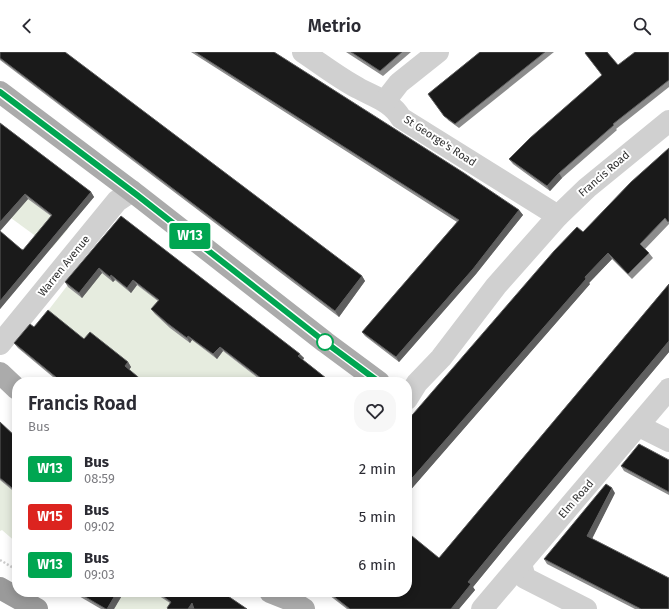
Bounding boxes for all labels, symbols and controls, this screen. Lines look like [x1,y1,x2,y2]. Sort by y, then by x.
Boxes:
icon: back [16,15,38,37]
text: Metrio [308,15,361,37]
icon: search [631,15,653,37]
street label: St George's Road [401,113,479,169]
street label: Francis Road [576,148,632,200]
line badge: W13 [167,223,213,249]
text: W13 [177,227,203,244]
street label: Warren Avenue [35,233,93,299]
unlabelled marker [316,333,334,351]
button: heart [354,390,396,432]
text: Francis Road [28,392,137,415]
text: Bus [28,419,50,434]
text: Bus [84,453,109,471]
text: W13 [37,460,63,477]
text: 2 min [359,460,396,478]
text: 08:59 [84,471,115,486]
street label: Elm Road [556,477,596,521]
text: Bus [84,501,109,519]
text: W15 [37,508,63,525]
text: 5 min [359,508,396,526]
text: 09:02 [84,519,115,534]
text: Bus [84,549,109,567]
text: W13 [37,556,63,573]
text: 6 min [358,556,396,574]
text: 09:03 [84,567,115,582]

